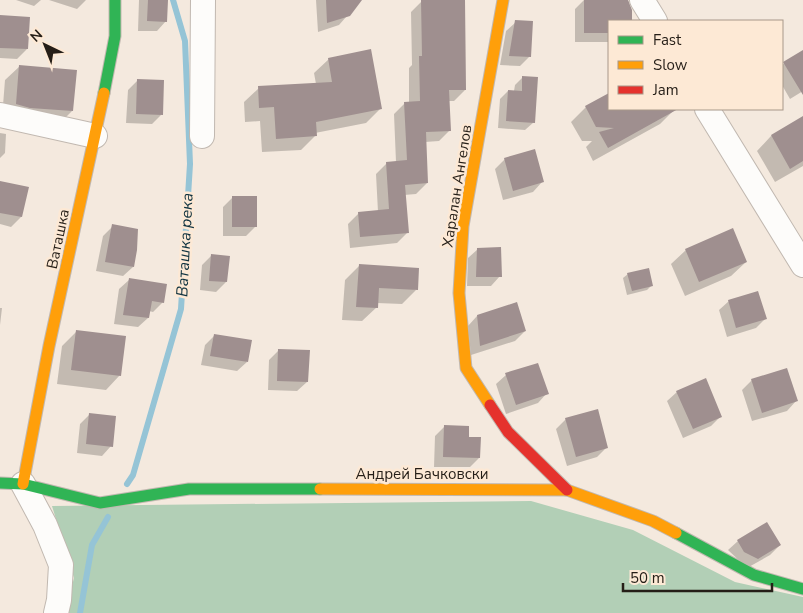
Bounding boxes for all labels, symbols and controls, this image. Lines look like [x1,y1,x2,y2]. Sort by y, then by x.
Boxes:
north arrow [20,20,70,70]
legend [608,20,783,110]
text: N [26,25,47,46]
text: Fast [653,30,682,50]
text: Slow [653,55,688,75]
text: Jam [652,80,679,100]
street label: Харалан Ангелов [437,123,477,249]
water label: Ваташка река [171,192,199,298]
street label: Ваташка [42,207,74,271]
street label: Андрей Бачковски [356,464,488,484]
scale bar [623,560,772,592]
text: 50 m [630,568,665,588]

